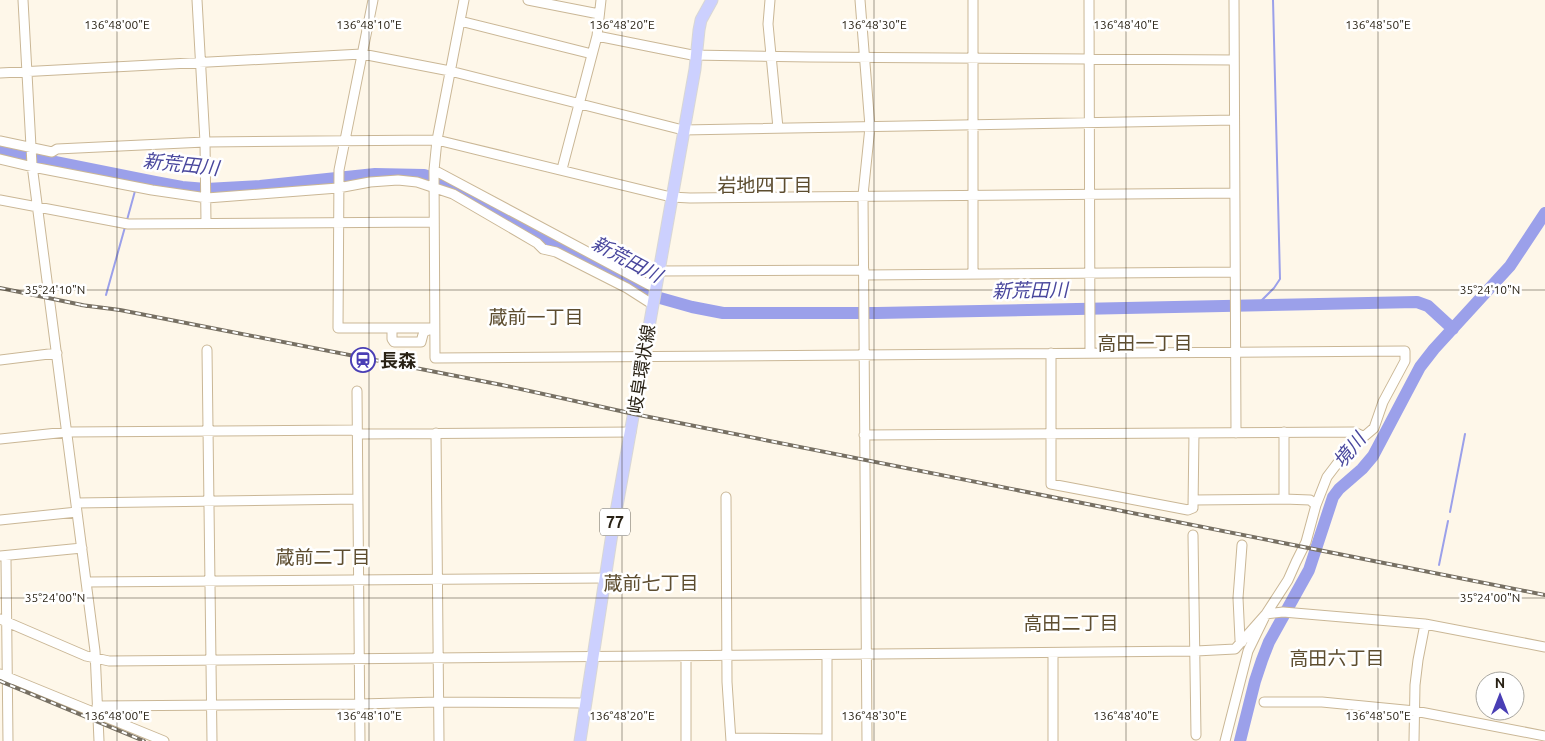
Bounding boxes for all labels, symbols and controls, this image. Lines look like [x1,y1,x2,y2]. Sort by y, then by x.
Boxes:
text: 136°48'00"E [84,18,150,31]
text: 136°48'10"E [336,18,402,31]
text: 136°48'20"E [589,18,655,31]
text: 136°48'30"E [841,18,907,31]
text: 136°48'40"E [1093,18,1159,31]
text: 136°48'50"E [1345,18,1411,31]
water label: 新荒田川 [142,149,222,179]
district label: 岩地四丁目 [717,174,813,196]
water label: 新荒田川 [588,231,667,287]
water label: 新荒田川 [992,278,1070,302]
text: 35°24'10"N [25,283,85,296]
text: 35°24'10"N [1460,283,1520,296]
district label: 蔵前一丁目 [488,306,584,328]
street label: 岐阜環状線 [624,323,658,415]
district label: 高田一丁目 [1097,332,1193,354]
station icon: 長森 [350,347,376,373]
place label: 長森 [380,350,416,370]
water label: 境川 [1328,427,1371,472]
road number: 77 [600,508,630,536]
district label: 蔵前二丁目 [275,546,371,568]
district label: 蔵前七丁目 [603,572,699,594]
text: 35°24'00"N [25,591,85,604]
text: 35°24'00"N [1460,591,1520,604]
district label: 高田二丁目 [1023,612,1119,634]
district label: 高田六丁目 [1289,647,1385,669]
north arrow [1475,671,1525,721]
text: N [1495,675,1505,691]
text: 136°48'00"E [84,709,150,722]
text: 136°48'10"E [336,709,402,722]
text: 136°48'20"E [589,709,655,722]
text: 136°48'30"E [841,709,907,722]
text: 136°48'40"E [1093,709,1159,722]
text: 136°48'50"E [1345,709,1411,722]

